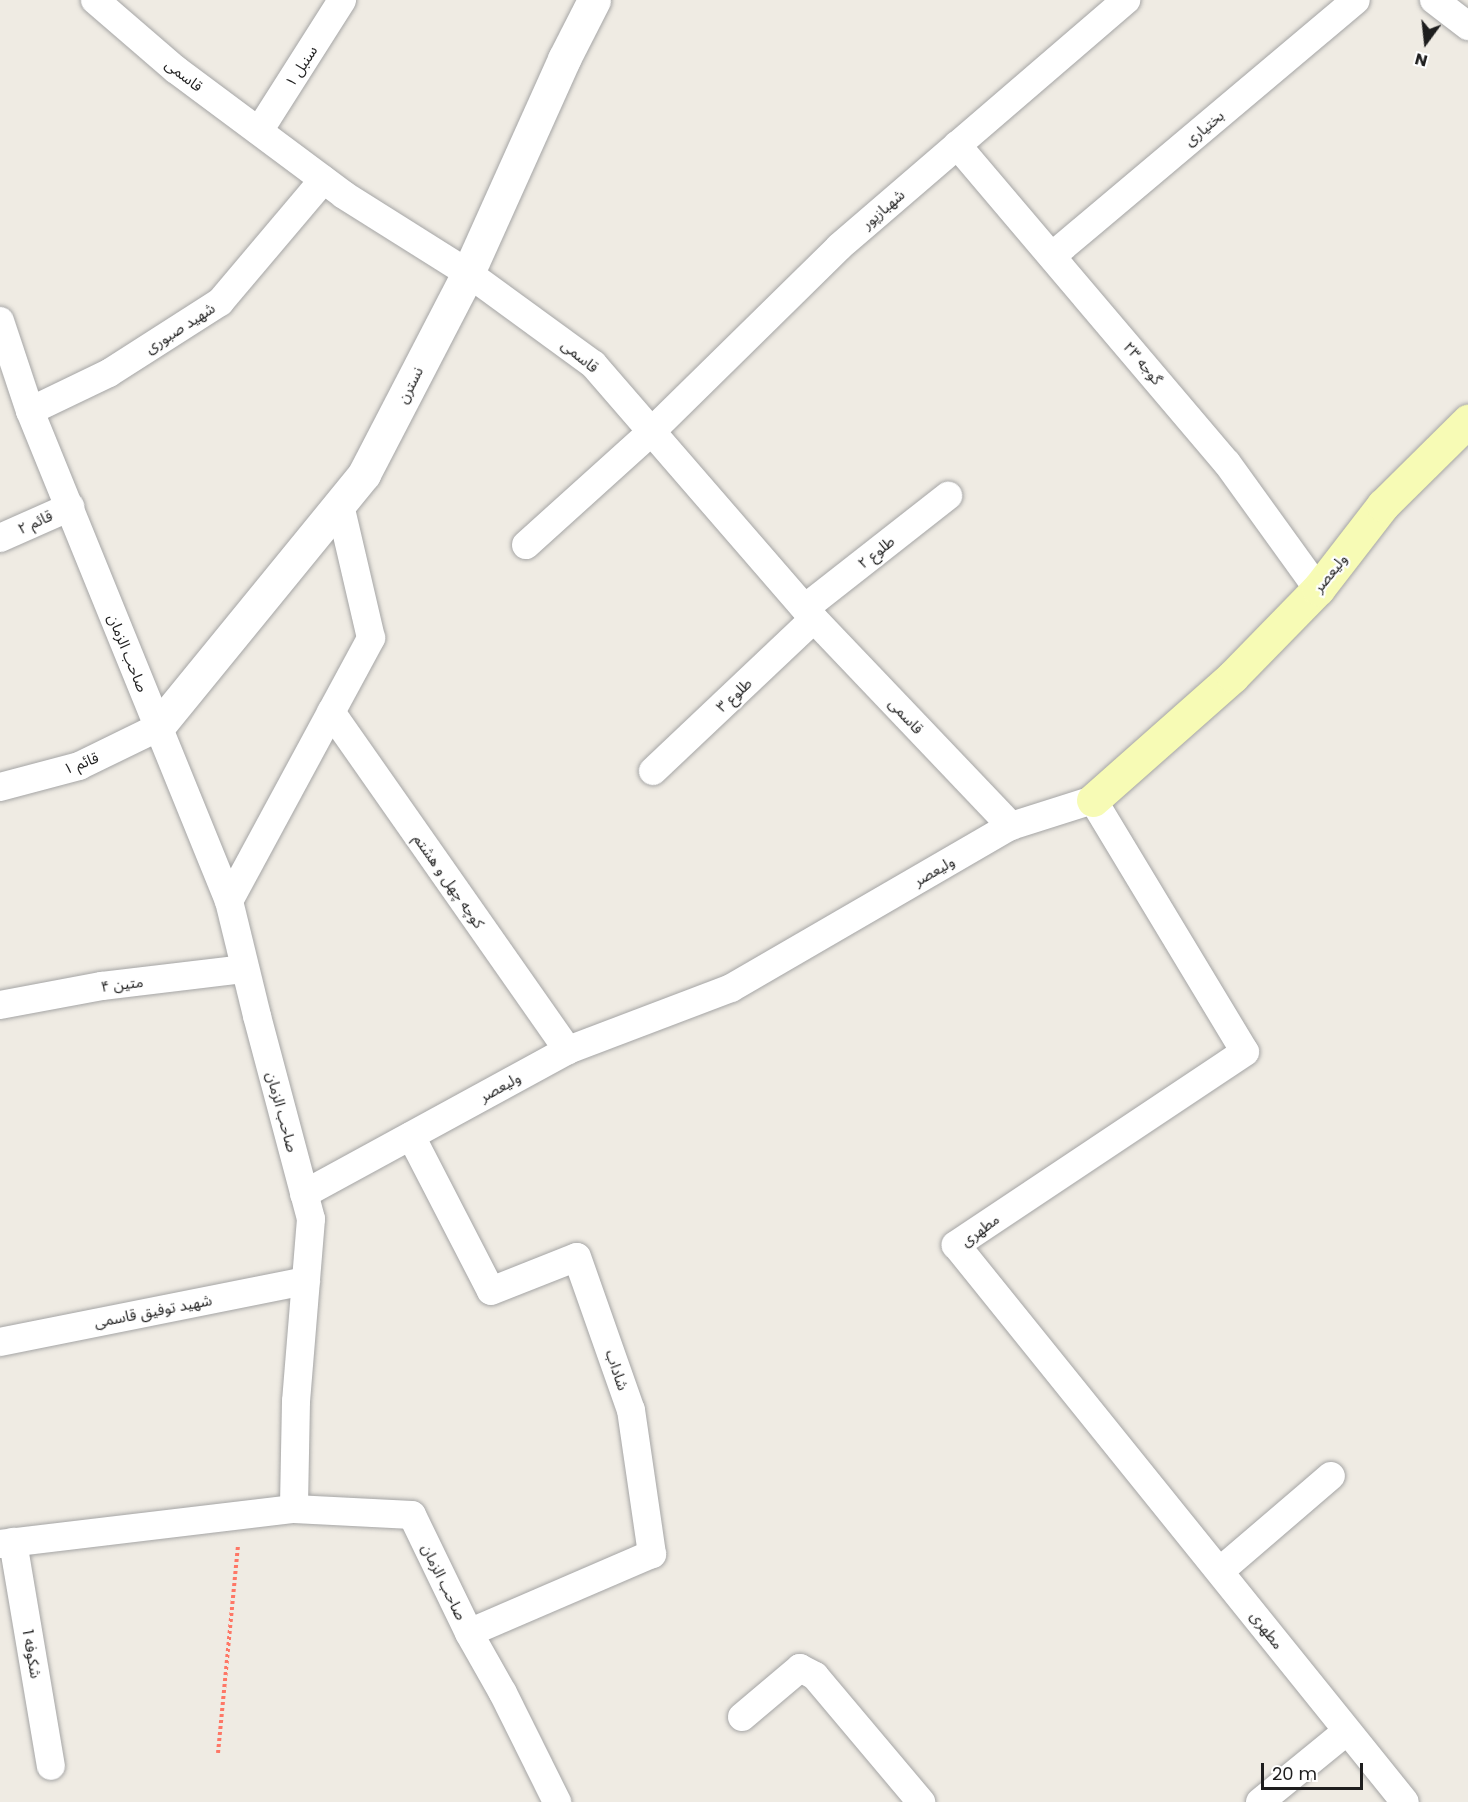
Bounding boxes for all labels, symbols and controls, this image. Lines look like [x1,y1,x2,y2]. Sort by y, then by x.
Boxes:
north arrow [1396,12,1456,72]
street label: سنبل ۱ [281,42,321,90]
text: N [1412,47,1430,73]
street label: قاسمی [162,55,206,95]
street label: بختیاری [1181,106,1227,150]
street label: شهبازپور [858,185,908,233]
street label: شهید صبوری [142,299,218,357]
street label: قاسمی [558,336,602,376]
street label: گوجه ۲۳ [1120,338,1166,388]
street label: نسترن [393,364,427,406]
street label: قائم ۲ [15,506,55,538]
street label: طلوع ۲ [854,532,898,572]
street label: ولیعصر [1309,550,1351,596]
street label: صاحب الزمان [104,611,152,695]
street label: طلوع ۳ [713,674,755,716]
street label: قاسمی [885,694,927,738]
street label: قائم ۱ [61,748,101,778]
street label: کوچه چهل و هشتم [410,830,488,932]
street label: ولیعصر [910,852,958,890]
street label: متین ۴ [100,972,144,996]
street label: ولیعصر [476,1068,524,1106]
street label: صاحب الزمان [263,1070,301,1154]
street label: مطهری [957,1210,1003,1250]
street label: شهید توفیق قاسمی [93,1291,213,1331]
street label: شاداب [602,1347,632,1393]
street label: صاحب الزمان [418,1541,470,1623]
street label: مطهری [1247,1607,1287,1653]
street label: شکوفه 1 [19,1628,45,1680]
scale bar [1264,1751,1366,1789]
text: 20 m [1272,1761,1317,1786]

